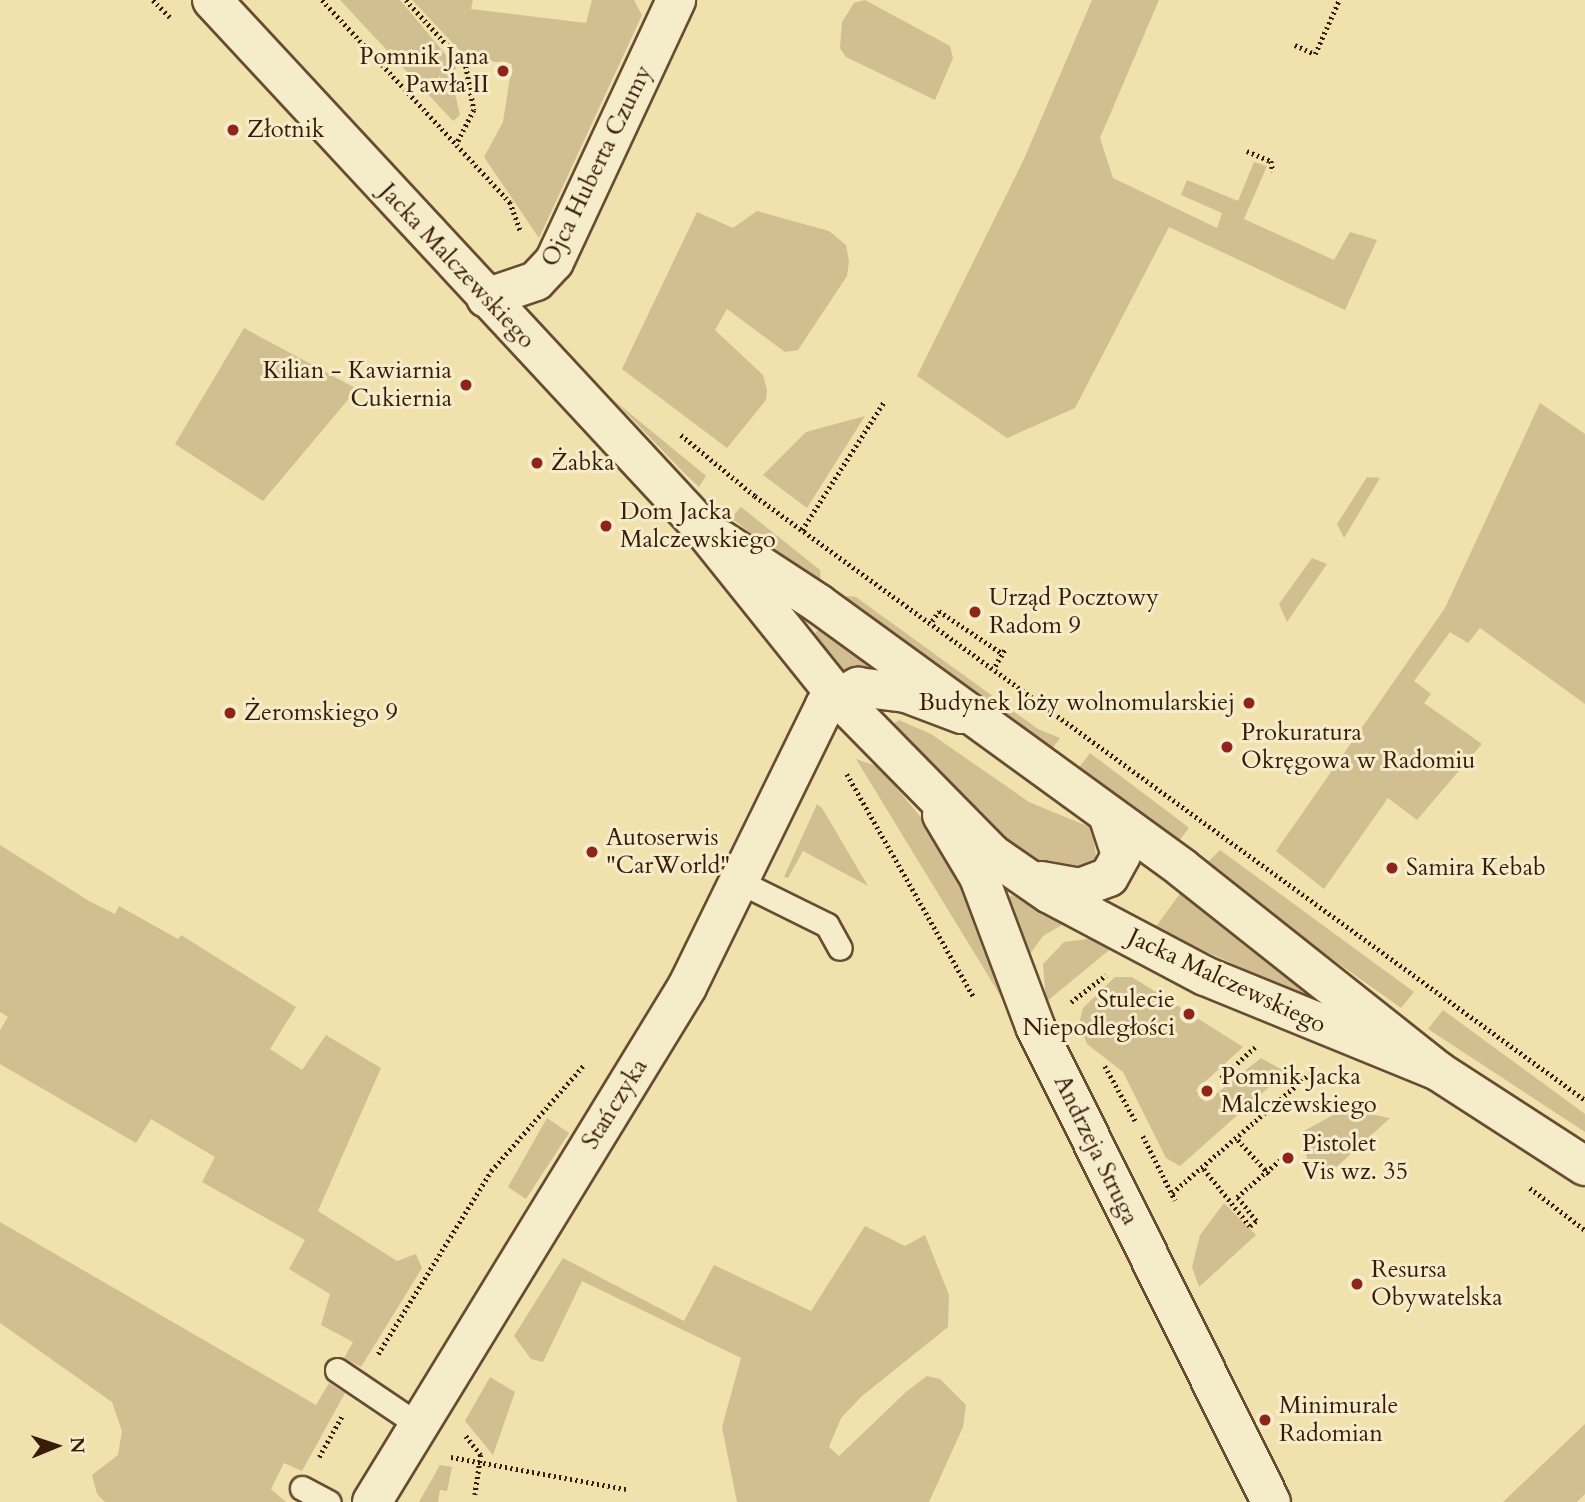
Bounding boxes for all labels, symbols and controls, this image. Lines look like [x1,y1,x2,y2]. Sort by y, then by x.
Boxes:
place label: Pomnik Jana Pawła II [359,43,489,99]
street label: Ojca Huberta Czumy [536,61,658,271]
marker: Pomnik Jana Pawła II [495,63,511,79]
place label: Złotnik [247,116,325,144]
marker: Złotnik [225,122,241,138]
street label: Jacka Malczewskiego [373,178,541,354]
place label: Kilian - Kawiarnia Cukiernia [263,357,452,413]
marker: Kilian - Kawiarnia Cukiernia [458,377,474,393]
place label: Żabka [551,449,615,477]
marker: Żabka [529,455,545,471]
place label: Dom Jacka Malczewskiego [620,498,776,554]
marker: Dom Jacka Malczewskiego [598,518,614,534]
place label: Urząd Pocztowy Radom 9 [989,584,1159,640]
marker: Urząd Pocztowy Radom 9 [967,604,983,620]
place label: Budynek loży wolnomularskiej [918,689,1235,717]
marker: Budynek loży wolnomularskiej [1241,695,1257,711]
place label: Żeromskiego 9 [244,699,398,727]
marker: Żeromskiego 9 [222,705,238,721]
place label: Prokuratura Okręgowa w Radomiu [1241,719,1475,775]
marker: Prokuratura Okręgowa w Radomiu [1219,739,1235,755]
place label: Autoserwis "CarWorld" [606,824,730,880]
marker: Autoserwis "CarWorld" [584,844,600,860]
place label: Samira Kebab [1406,854,1546,882]
marker: Samira Kebab [1384,860,1400,876]
street label: Jacka Malczewskiego [1124,923,1330,1039]
place label: Stulecie Niepodległości [1023,986,1175,1042]
marker: Stulecie Niepodległości [1181,1006,1197,1022]
street label: Stańczyka [576,1053,654,1155]
place label: Pomnik Jacka Malczewskiego [1221,1063,1377,1119]
street label: Andrzeja Struga [1047,1071,1145,1229]
marker: Pomnik Jacka Malczewskiego [1199,1083,1215,1099]
place label: Pistolet Vis wz. 35 [1302,1130,1408,1186]
marker: Pistolet Vis wz. 35 [1280,1150,1296,1166]
place label: Resursa Obywatelska [1371,1256,1503,1312]
marker: Resursa Obywatelska [1349,1276,1365,1292]
place label: Minimurale Radomian [1279,1392,1398,1448]
north arrow [21,1411,91,1481]
marker: Minimurale Radomian [1257,1412,1273,1428]
text: N [64,1437,90,1454]

